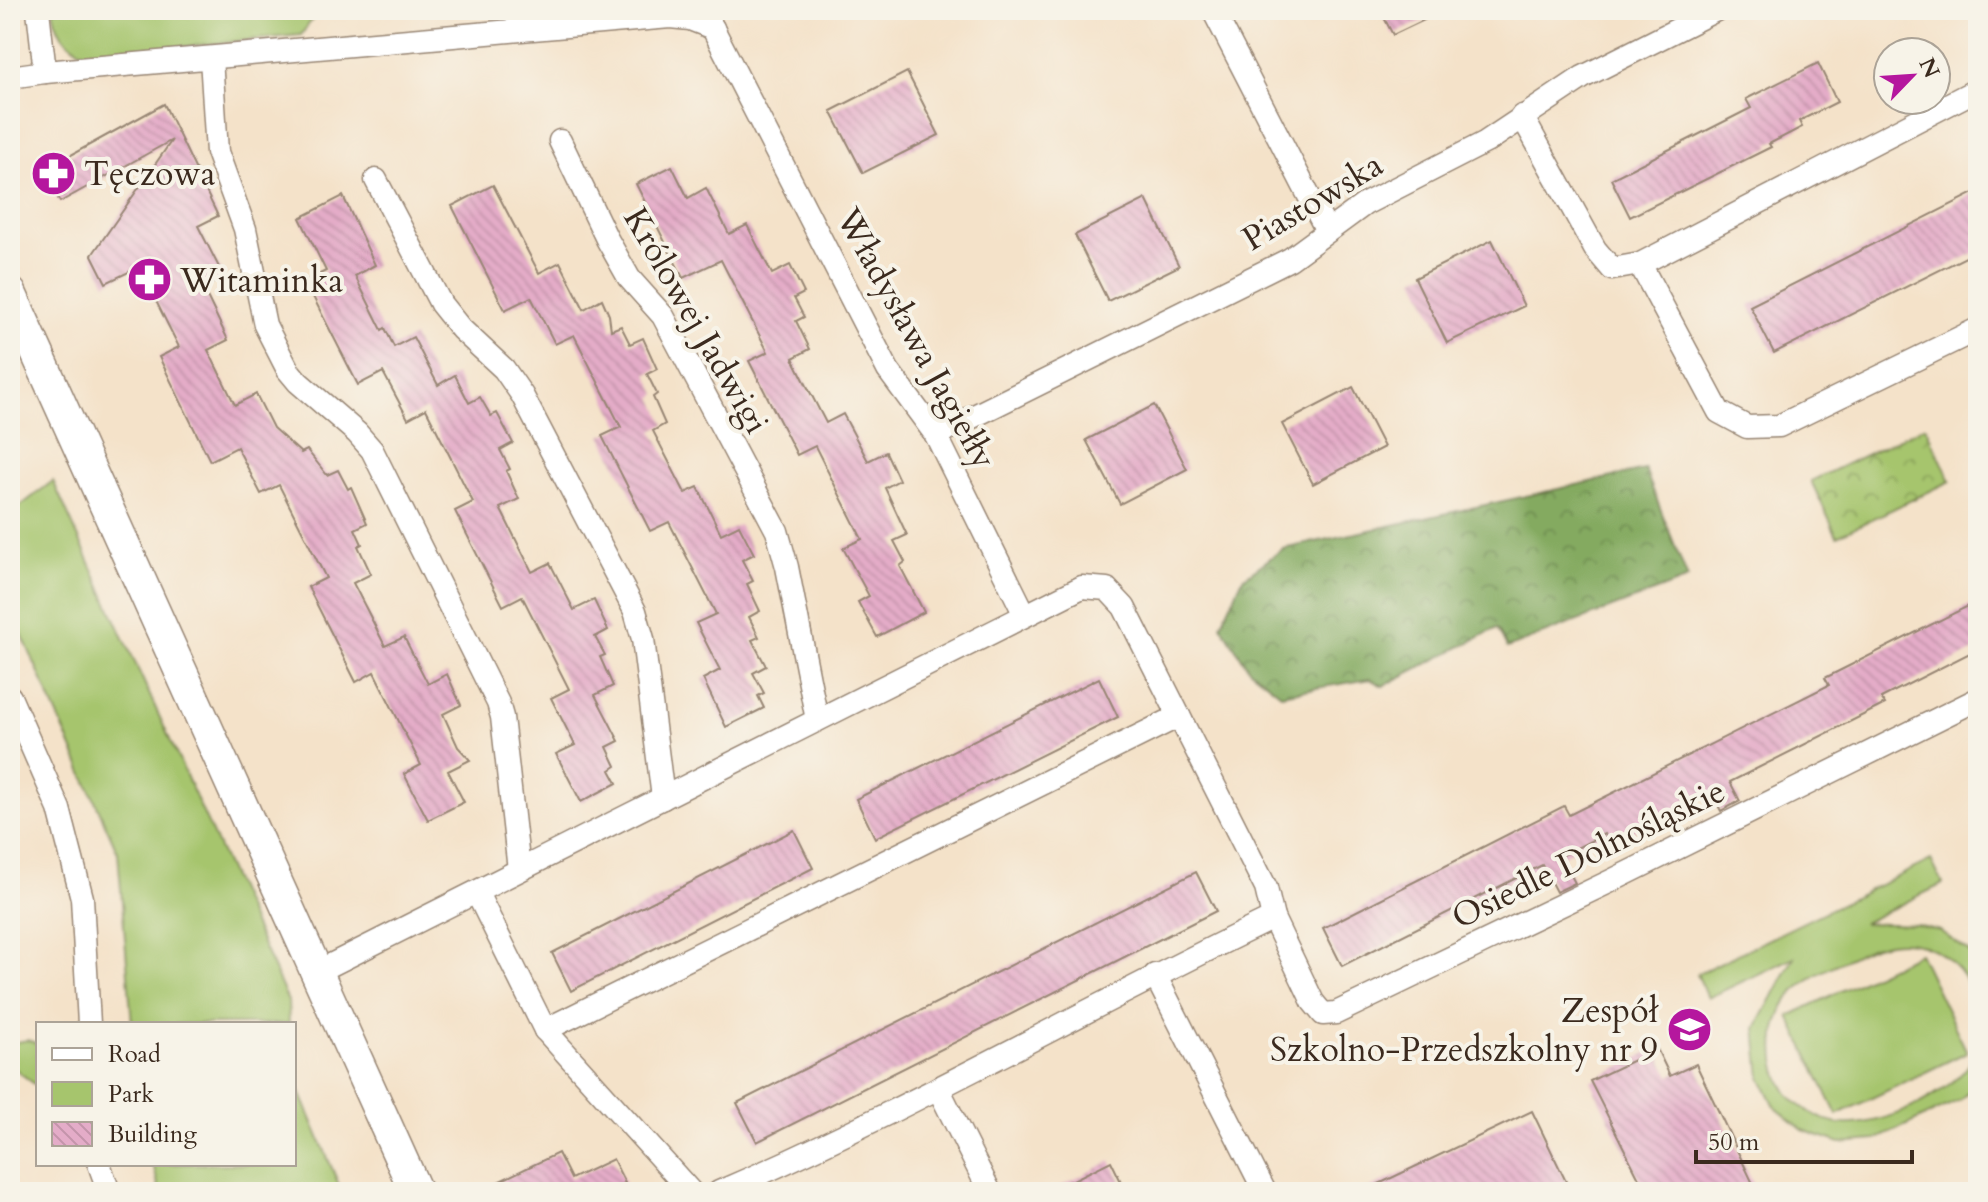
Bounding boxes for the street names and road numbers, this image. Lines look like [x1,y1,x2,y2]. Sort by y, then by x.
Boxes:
street label: Piastowska [1234,142,1392,262]
street label: Królowej Jadwigi [613,199,780,442]
street label: Władysława Jagiełły [825,199,1007,477]
street label: Osiedle Dolnośląskie [1444,768,1733,940]

